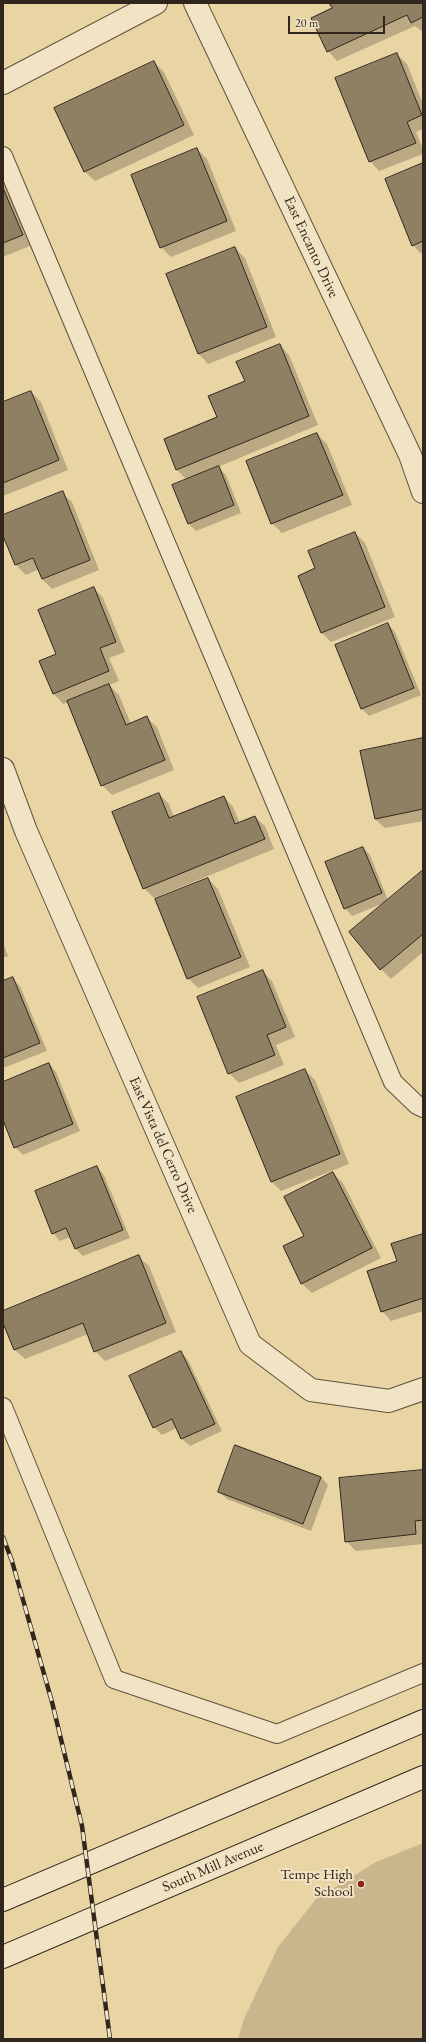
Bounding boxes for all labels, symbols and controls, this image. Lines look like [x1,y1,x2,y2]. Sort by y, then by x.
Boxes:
scale bar [290,8,387,34]
text: 20 m [295,15,318,31]
street label: East Encanto Drive [280,193,342,301]
street label: East Vista del Cerro Drive [125,1074,201,1216]
street label: South Mill Avenue [160,1838,266,1896]
place label: Tempe High School [280,1866,353,1901]
marker: Tempe High School [356,1879,366,1889]

